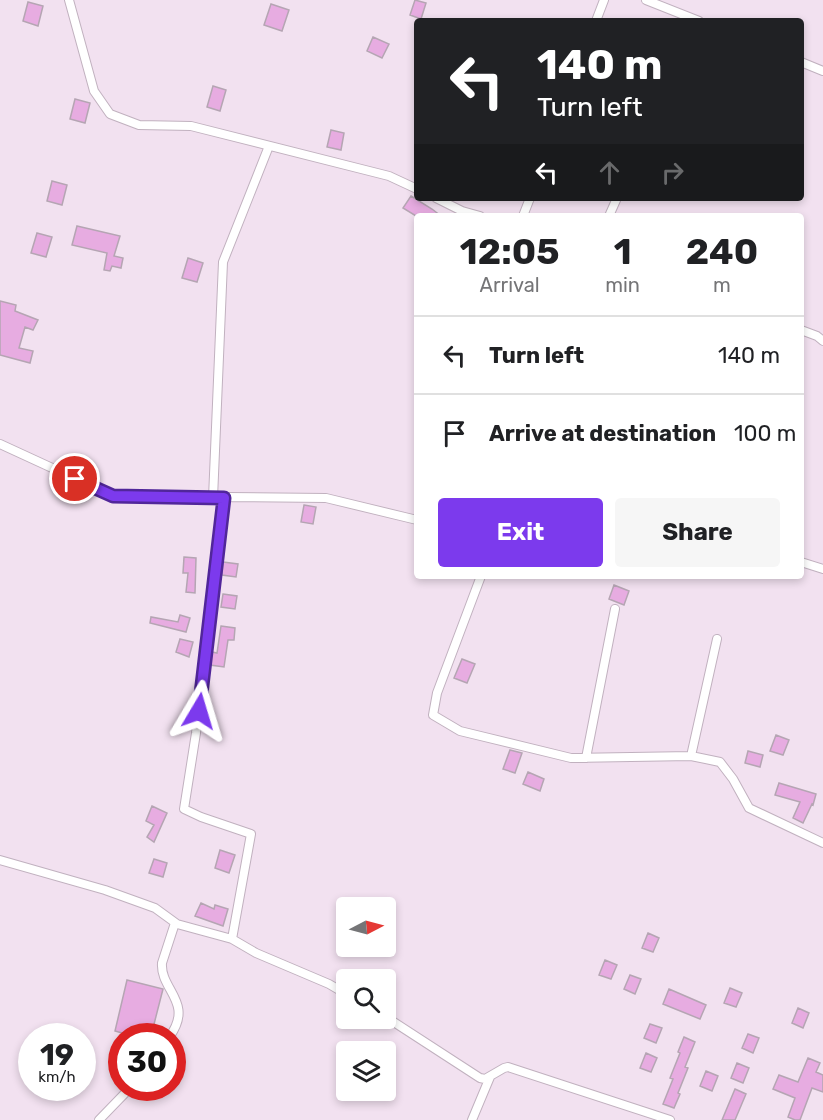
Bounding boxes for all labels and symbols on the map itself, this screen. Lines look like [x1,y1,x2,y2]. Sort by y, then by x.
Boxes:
pin [49,453,100,504]
position arrow [167,679,231,743]
north arrow [336,897,396,957]
speed limit sign: 30 [108,1023,186,1101]

